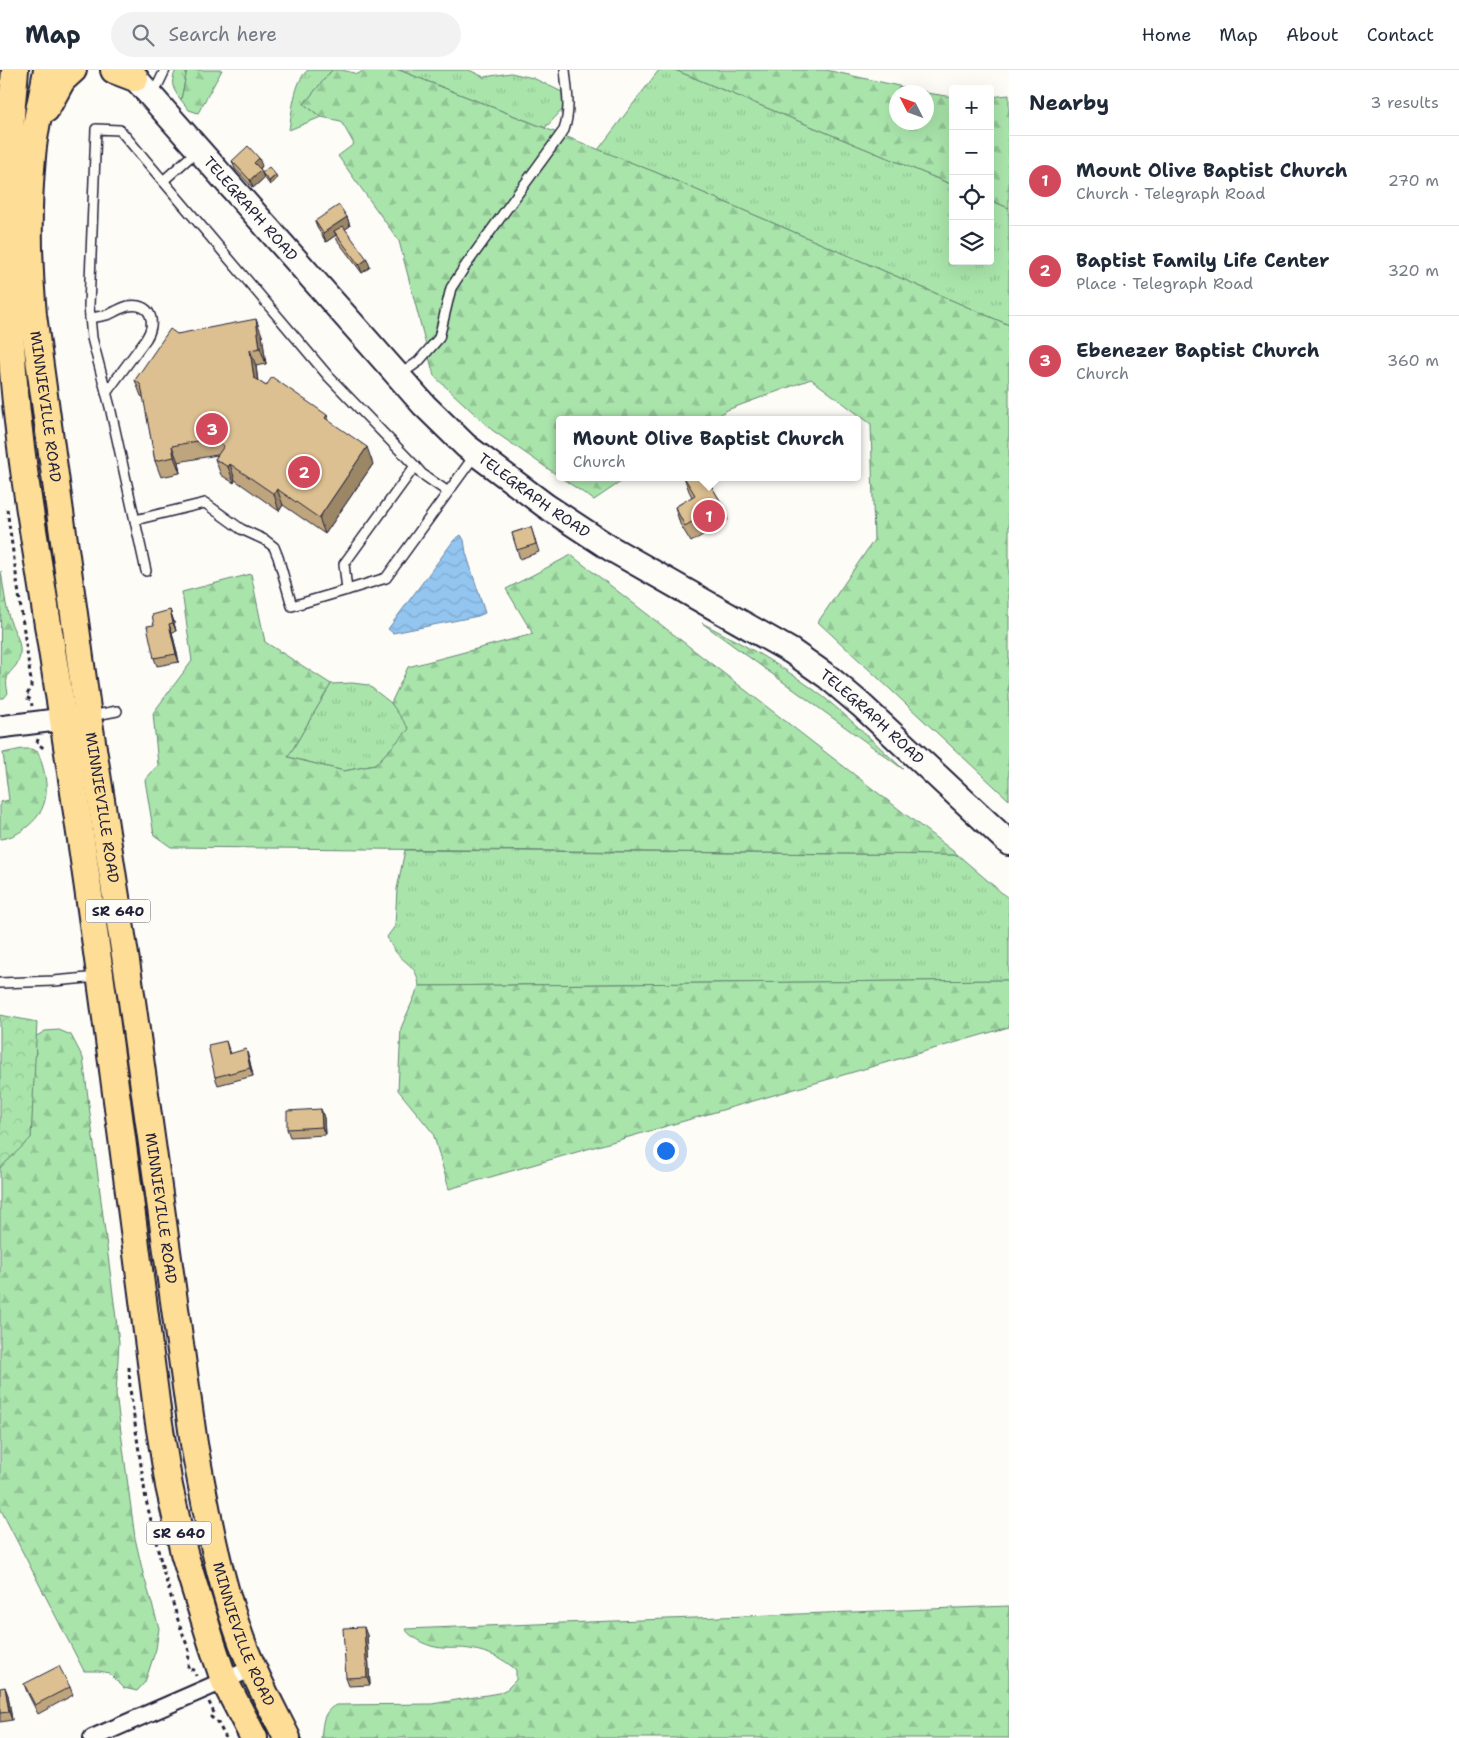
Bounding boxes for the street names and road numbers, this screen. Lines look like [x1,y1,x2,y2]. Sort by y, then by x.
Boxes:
street label: TELEGRAPH ROAD [199,152,302,265]
street label: MINNIEVILLE ROAD [25,330,66,484]
street label: TELEGRAPH ROAD [474,449,594,542]
street label: TELEGRAPH ROAD [816,665,928,769]
street label: MINNIEVILLE ROAD [81,731,124,885]
road number: SR 640 [86,899,150,922]
street label: MINNIEVILLE ROAD [141,1131,181,1285]
road number: SR 640 [146,1522,212,1545]
street label: MINNIEVILLE ROAD [208,1560,279,1710]

